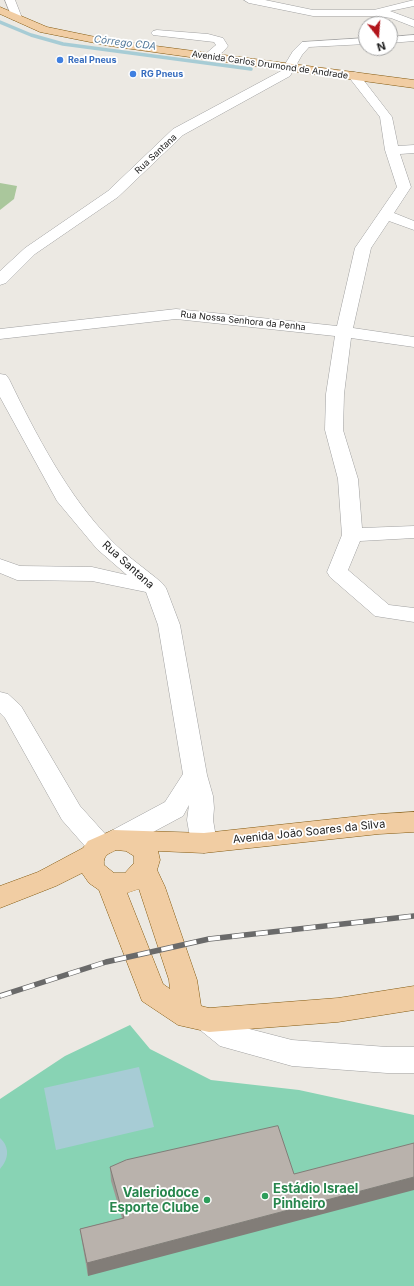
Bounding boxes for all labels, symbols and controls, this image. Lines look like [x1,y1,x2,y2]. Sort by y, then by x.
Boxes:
north arrow [358,16,398,56]
water label: Córrego CDA [93,33,157,53]
text: N [375,39,387,54]
street label: Avenida Carlos Drumond de Andrade [191,49,349,81]
marker: Real Pneus [55,55,65,65]
place label: Real Pneus [68,55,116,65]
marker: RG Pneus [128,69,138,79]
place label: RG Pneus [141,69,183,79]
street label: Rua Santana [133,132,179,176]
street label: Rua Nossa Senhora da Penha [180,309,306,333]
street label: Rua Santana [99,538,157,592]
street label: Avenida João Soares da Silva [232,817,386,847]
place label: Estádio Israel Pinheiro [273,1181,358,1212]
place label: Valeriodoce Esporte Clube [109,1185,199,1216]
marker: Estádio Israel Pinheiro [260,1191,270,1201]
marker: Valeriodoce Esporte Clube [202,1195,212,1205]

